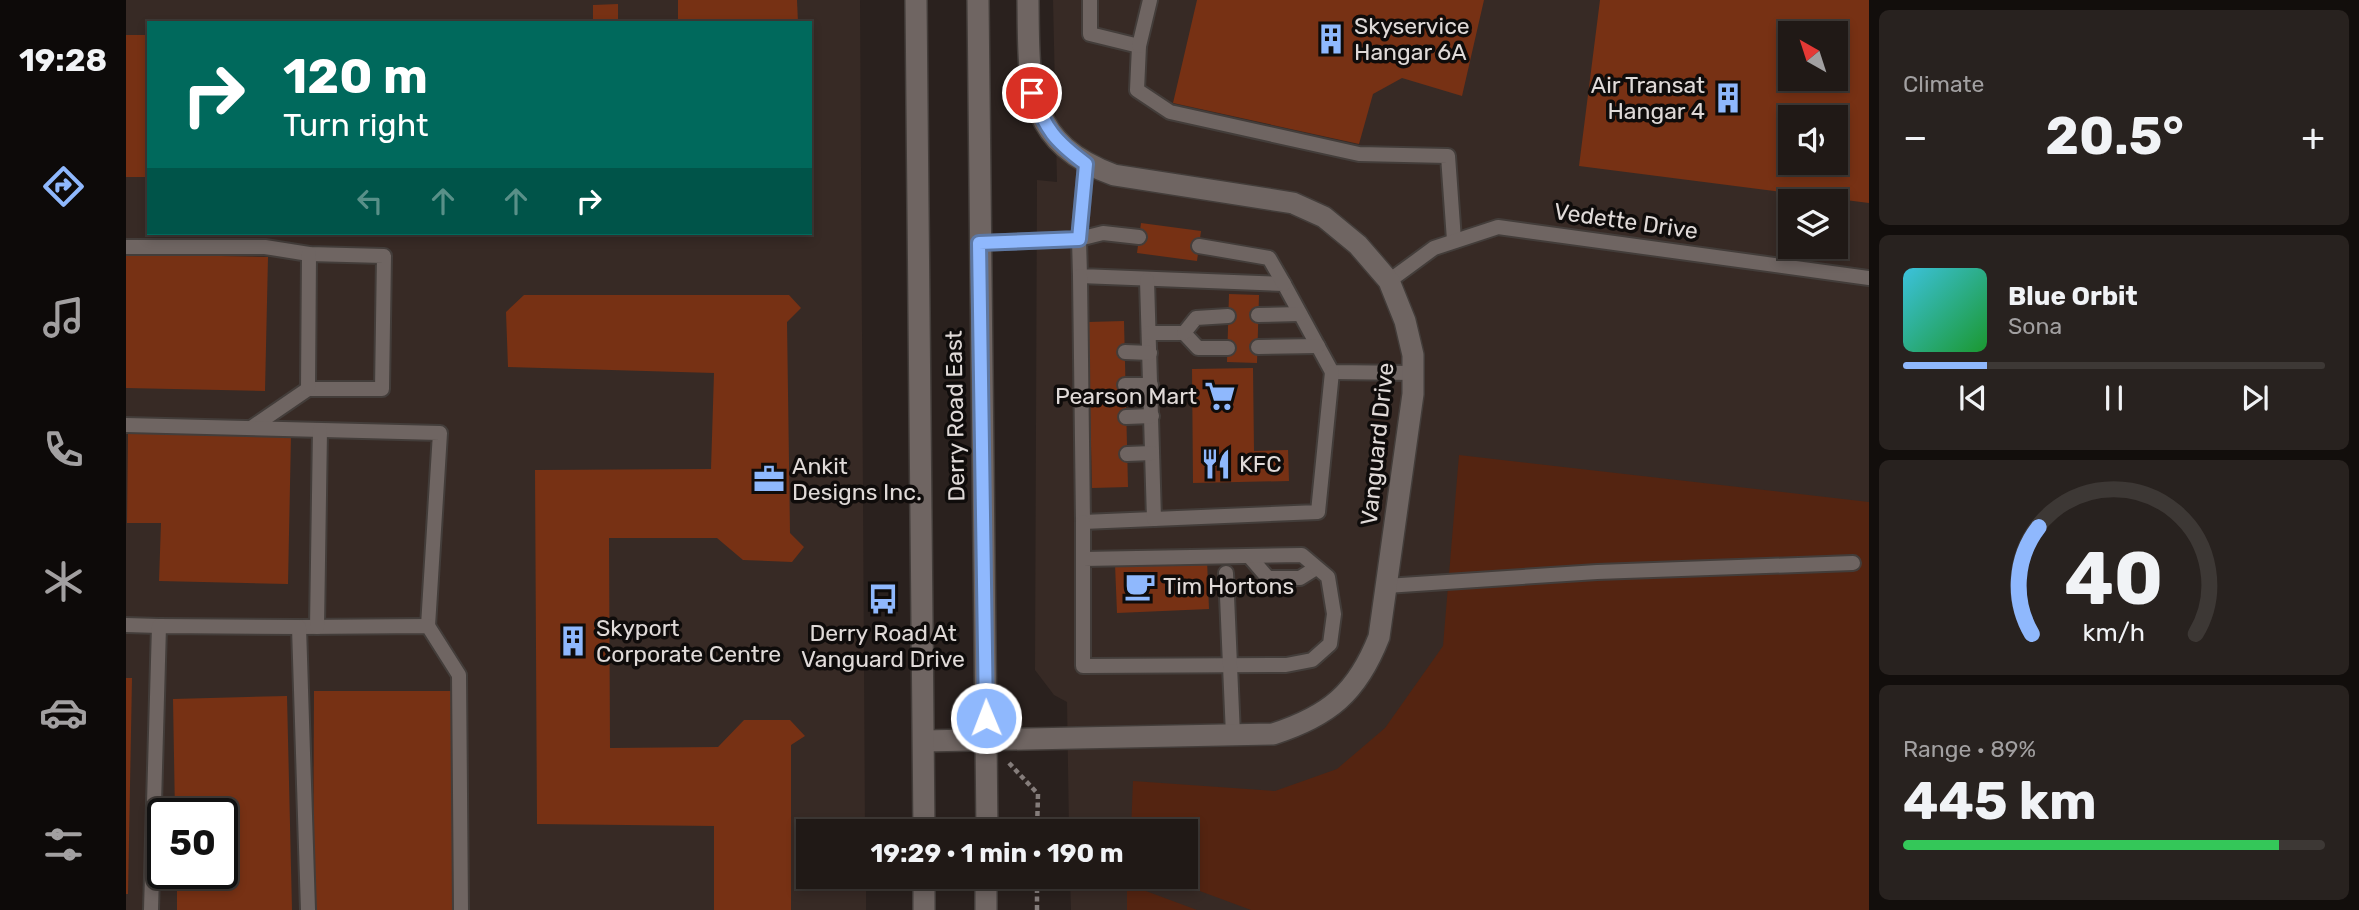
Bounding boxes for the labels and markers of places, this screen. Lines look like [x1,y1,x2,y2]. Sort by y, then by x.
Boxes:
place label: Skyservice Hangar 6A [1354,12,1470,66]
building icon: Skyservice Hangar 6A [1314,22,1348,56]
pin [1002,63,1062,123]
place label: Air Transat Hangar 4 [1591,71,1705,125]
building icon: Air Transat Hangar 4 [1711,81,1745,115]
supermarket icon: Pearson Mart [1203,379,1237,413]
place label: Pearson Mart [1055,382,1197,410]
restaurant icon: KFC [1199,447,1233,481]
place label: KFC [1239,450,1281,478]
place label: Ankit Designs Inc. [792,452,922,506]
office icon: Ankit Designs Inc. [752,462,786,496]
cafe icon: Tim Hortons [1123,569,1157,603]
place label: Tim Hortons [1163,572,1294,600]
bus stop icon: Derry Road At Vanguard Drive [866,582,900,616]
place label: Skyport Corporate Centre [596,614,781,668]
place label: Derry Road At Vanguard Drive [801,619,965,673]
building icon: Skyport Corporate Centre [556,624,590,658]

